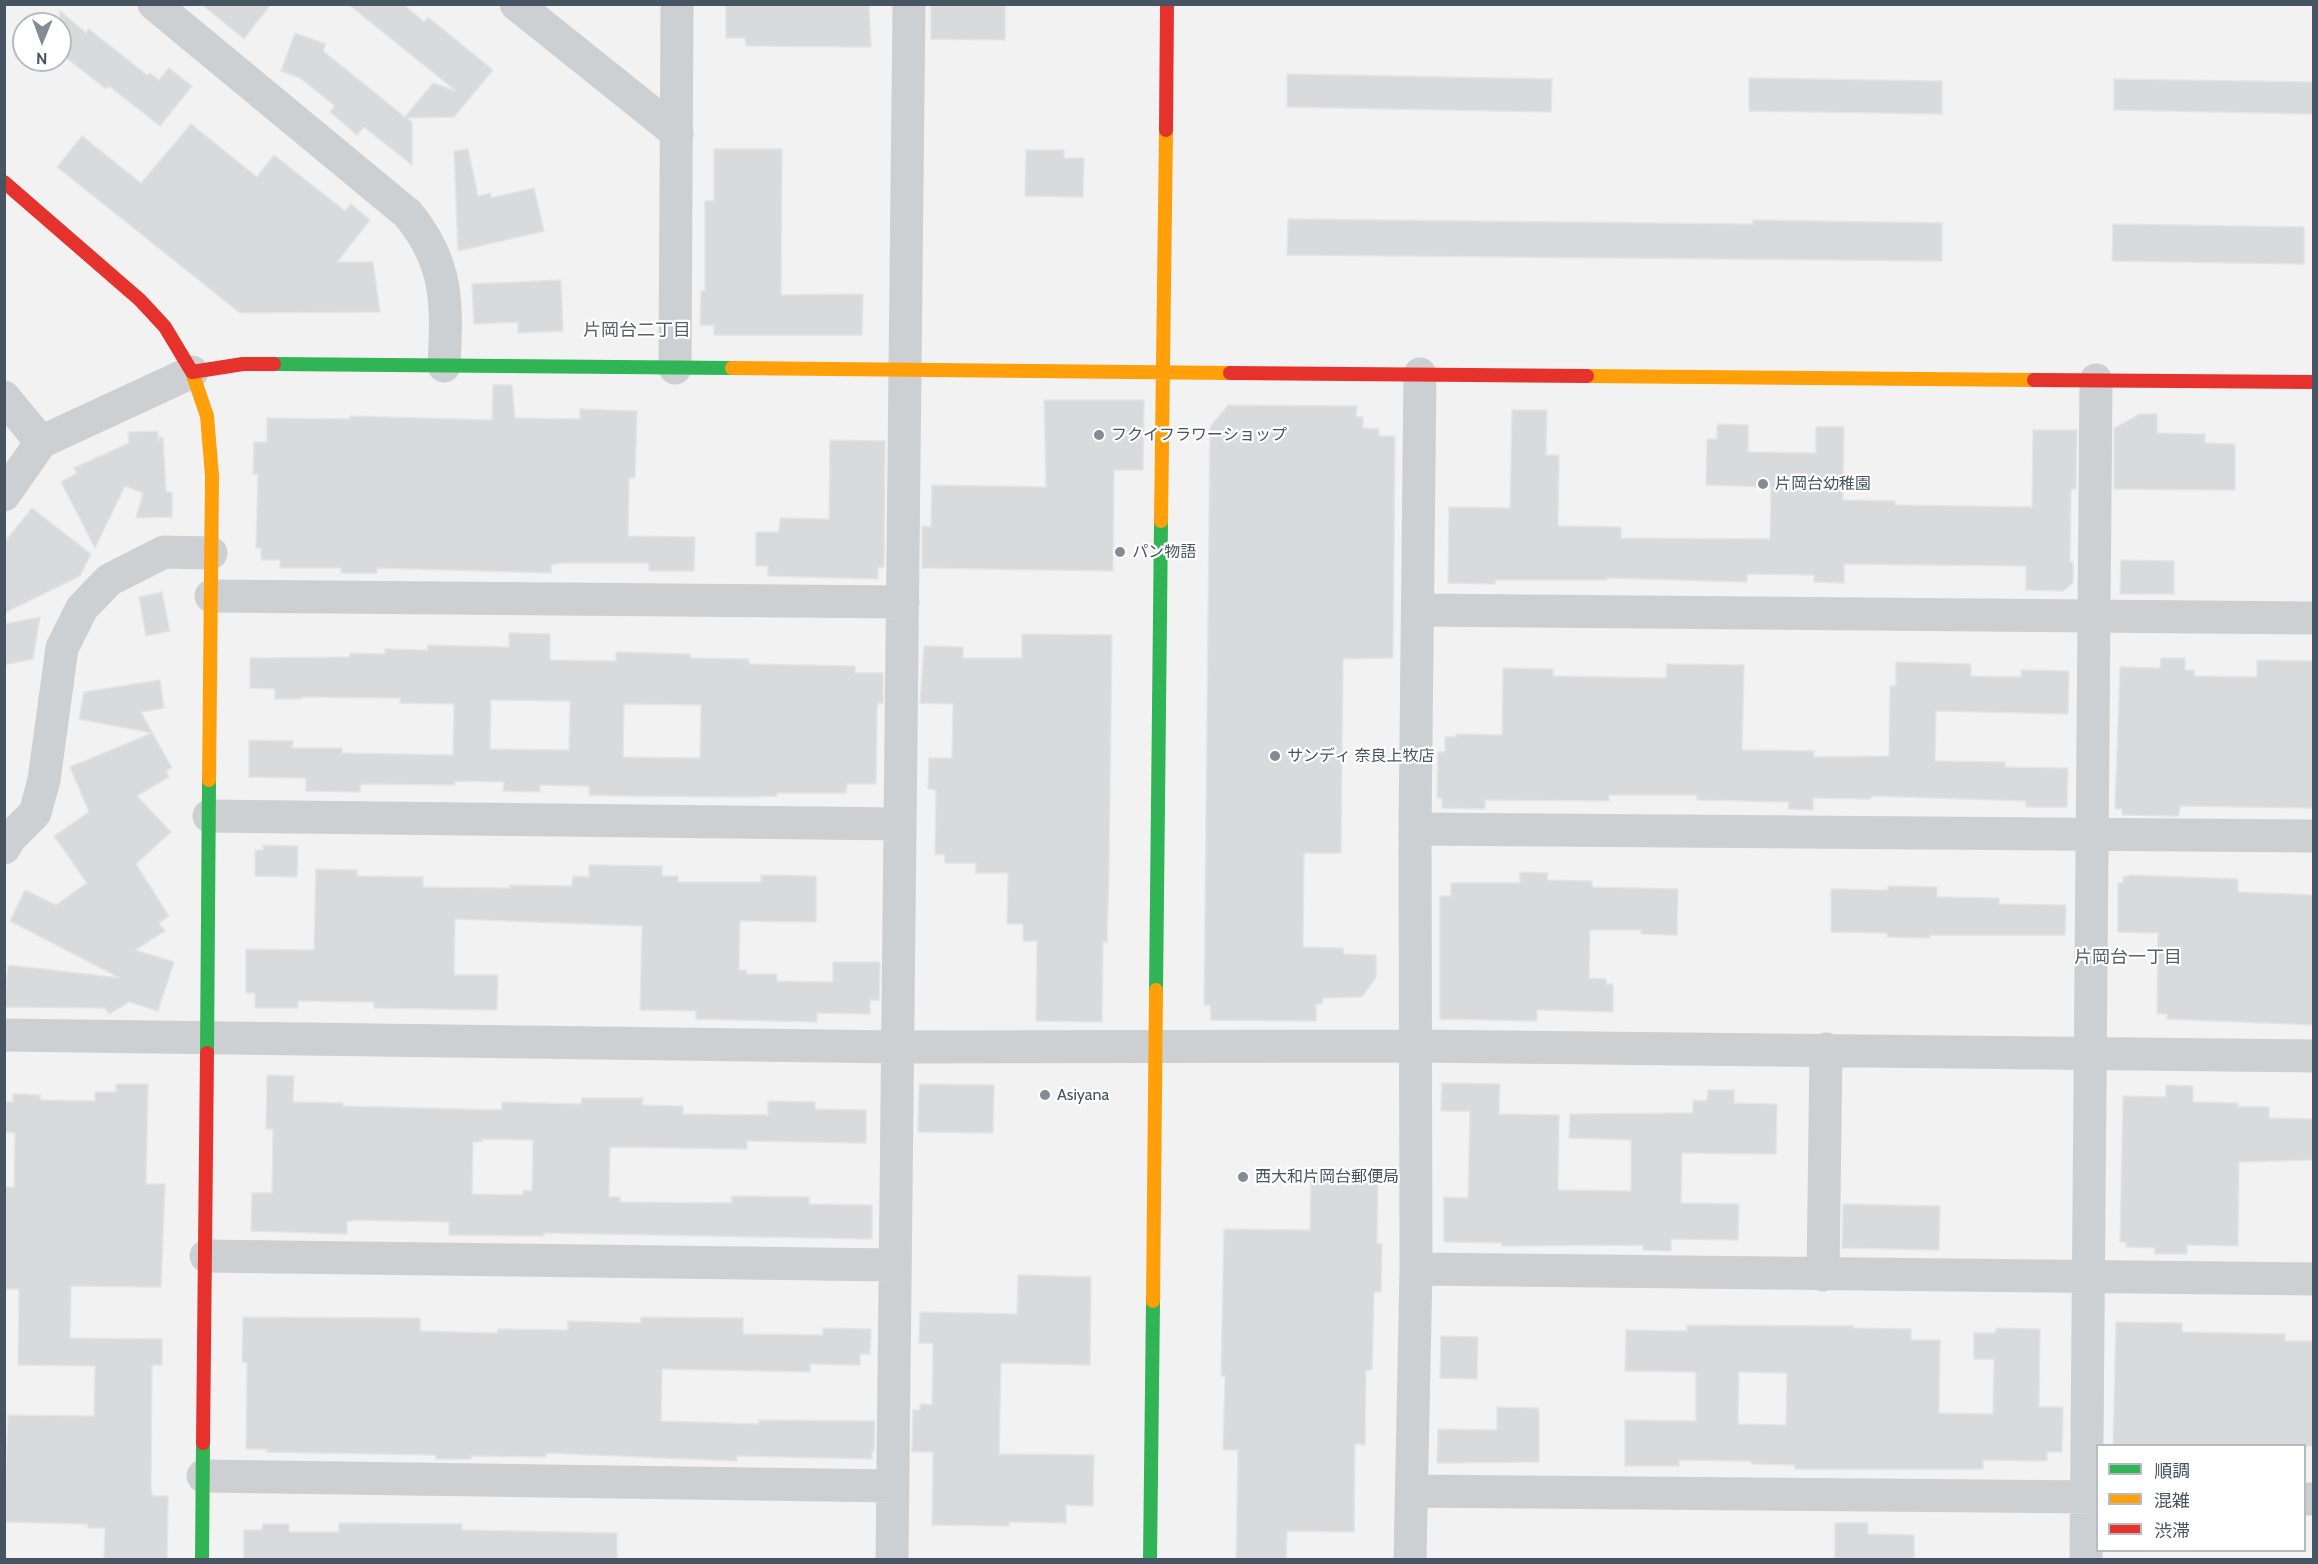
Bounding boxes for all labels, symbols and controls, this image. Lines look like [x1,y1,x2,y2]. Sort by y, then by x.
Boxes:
north arrow [12,12,72,72]
text: N [36,49,48,68]
district label: 片岡台二丁目 [583,320,691,342]
place label: フクイフラワーショップ [1111,425,1287,445]
marker: フクイフラワーショップ [1092,428,1106,442]
place label: 片岡台幼稚園 [1775,474,1871,494]
marker: 片岡台幼稚園 [1756,477,1770,491]
place label: パン物語 [1132,542,1196,562]
marker: パン物語 [1113,545,1127,559]
place label: サンディ 奈良上牧店 [1287,746,1435,766]
marker: サンディ 奈良上牧店 [1268,749,1282,763]
district label: 片岡台一丁目 [2074,947,2182,969]
place label: Asiyana [1057,1085,1109,1105]
marker: Asiyana [1038,1088,1052,1102]
place label: 西大和片岡台郵便局 [1255,1167,1399,1187]
marker: 西大和片岡台郵便局 [1236,1170,1250,1184]
legend [2096,1444,2306,1552]
text: 順調 [2154,1460,2190,1482]
text: 混雑 [2154,1490,2190,1512]
text: 渋滞 [2154,1520,2190,1542]

